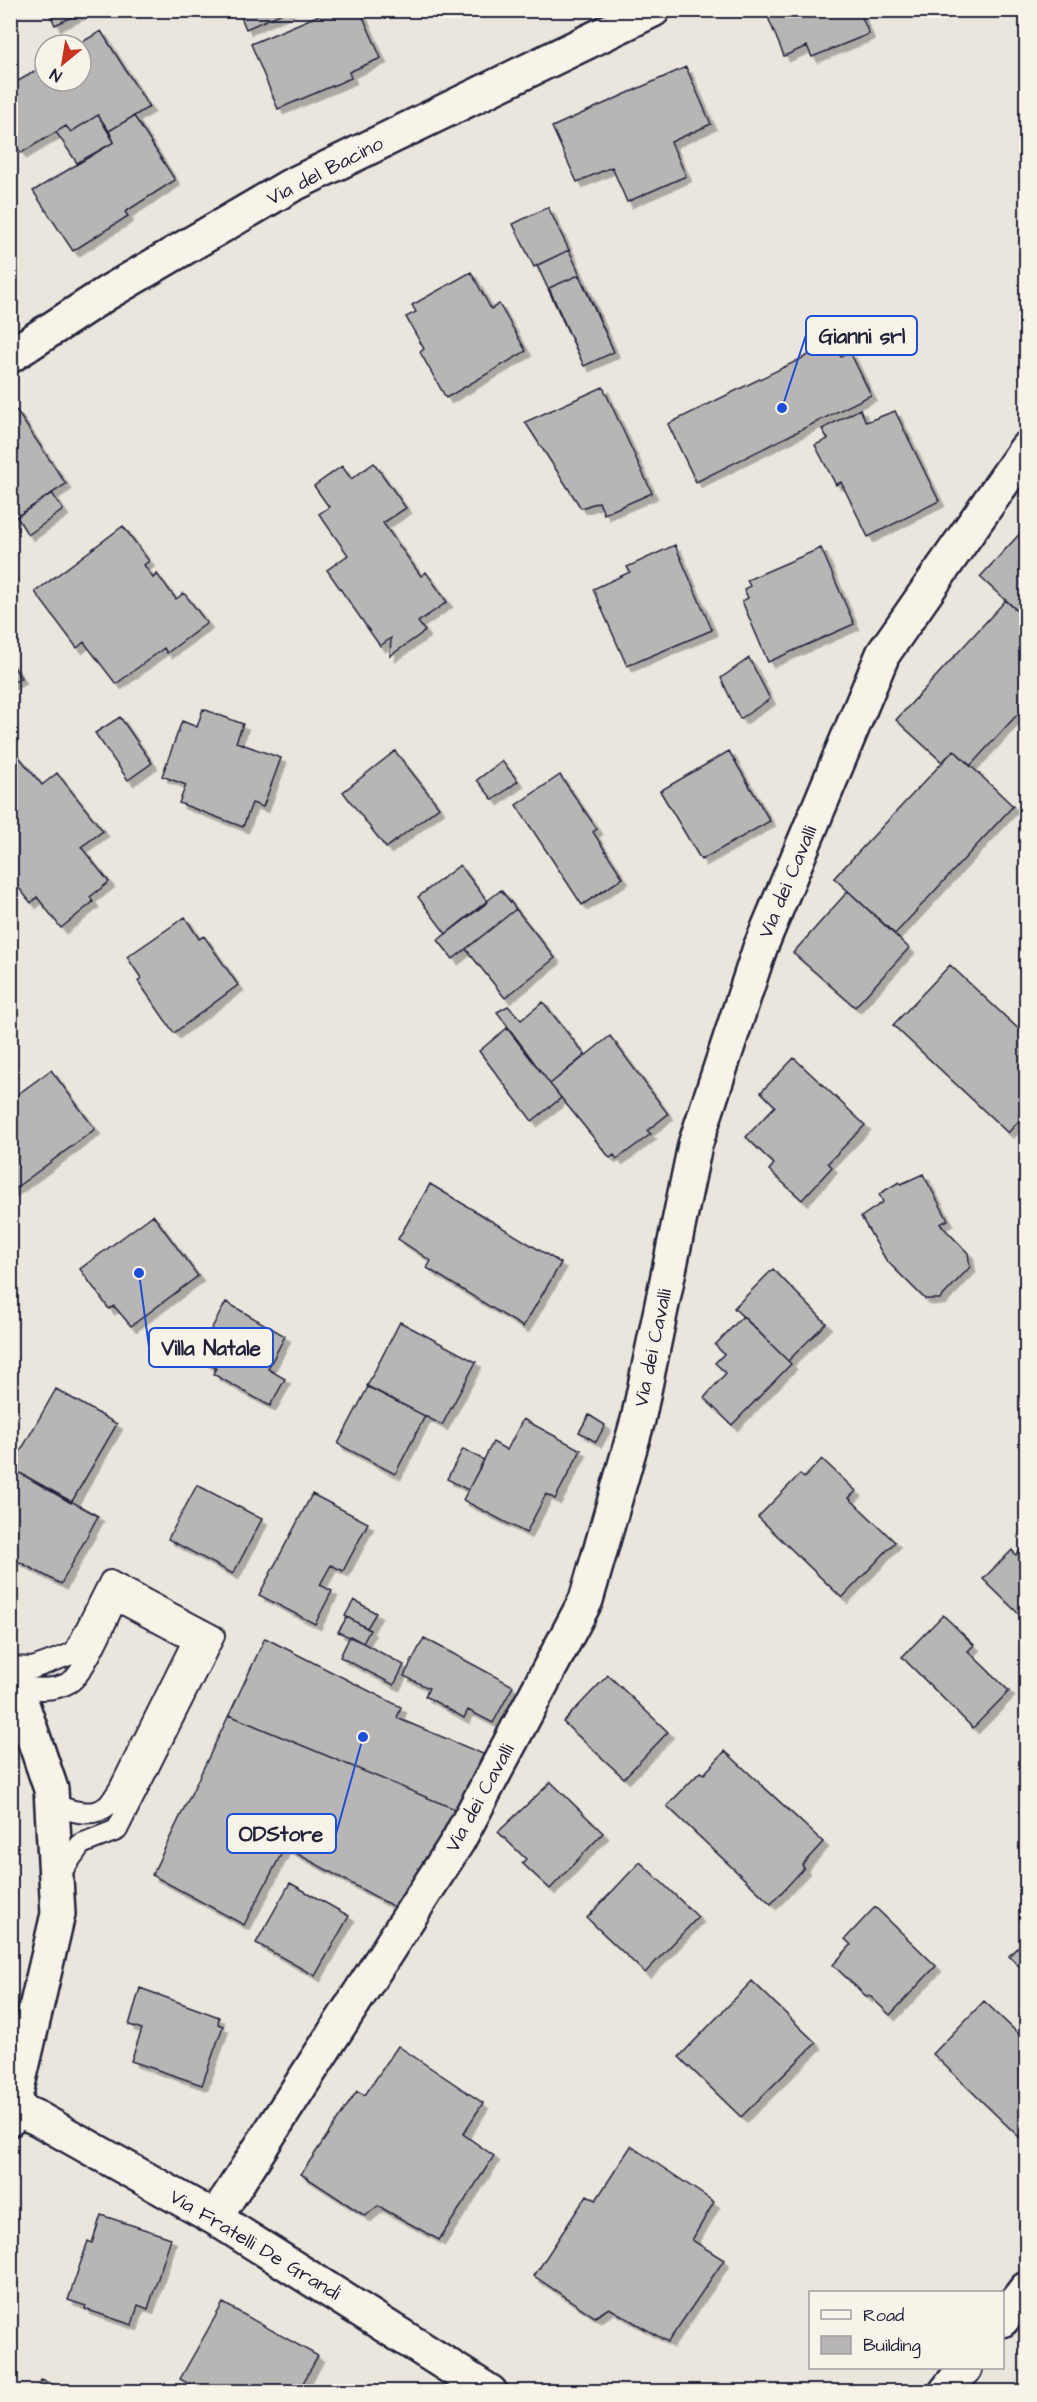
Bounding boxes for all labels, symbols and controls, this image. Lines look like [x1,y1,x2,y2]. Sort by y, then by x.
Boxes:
north arrow [33,33,93,93]
text: N [46,63,66,87]
street label: Via del Bacino [262,130,388,212]
callout: Gianni srl [806,316,917,355]
text: Gianni srl [819,322,906,351]
street label: Via dei Cavalli [752,821,824,943]
street label: Via dei Cavalli [627,1286,679,1410]
callout: Villa Natale [149,1328,273,1367]
text: Villa Natale [160,1334,262,1363]
street label: Via dei Cavalli [439,1739,521,1857]
callout: ODStore [227,1814,336,1853]
text: ODStore [239,1820,324,1849]
street label: Via Fratelli De Grandi [164,2183,346,2307]
legend [809,2291,1004,2369]
text: Road [863,2303,904,2328]
text: Building [863,2333,921,2359]

